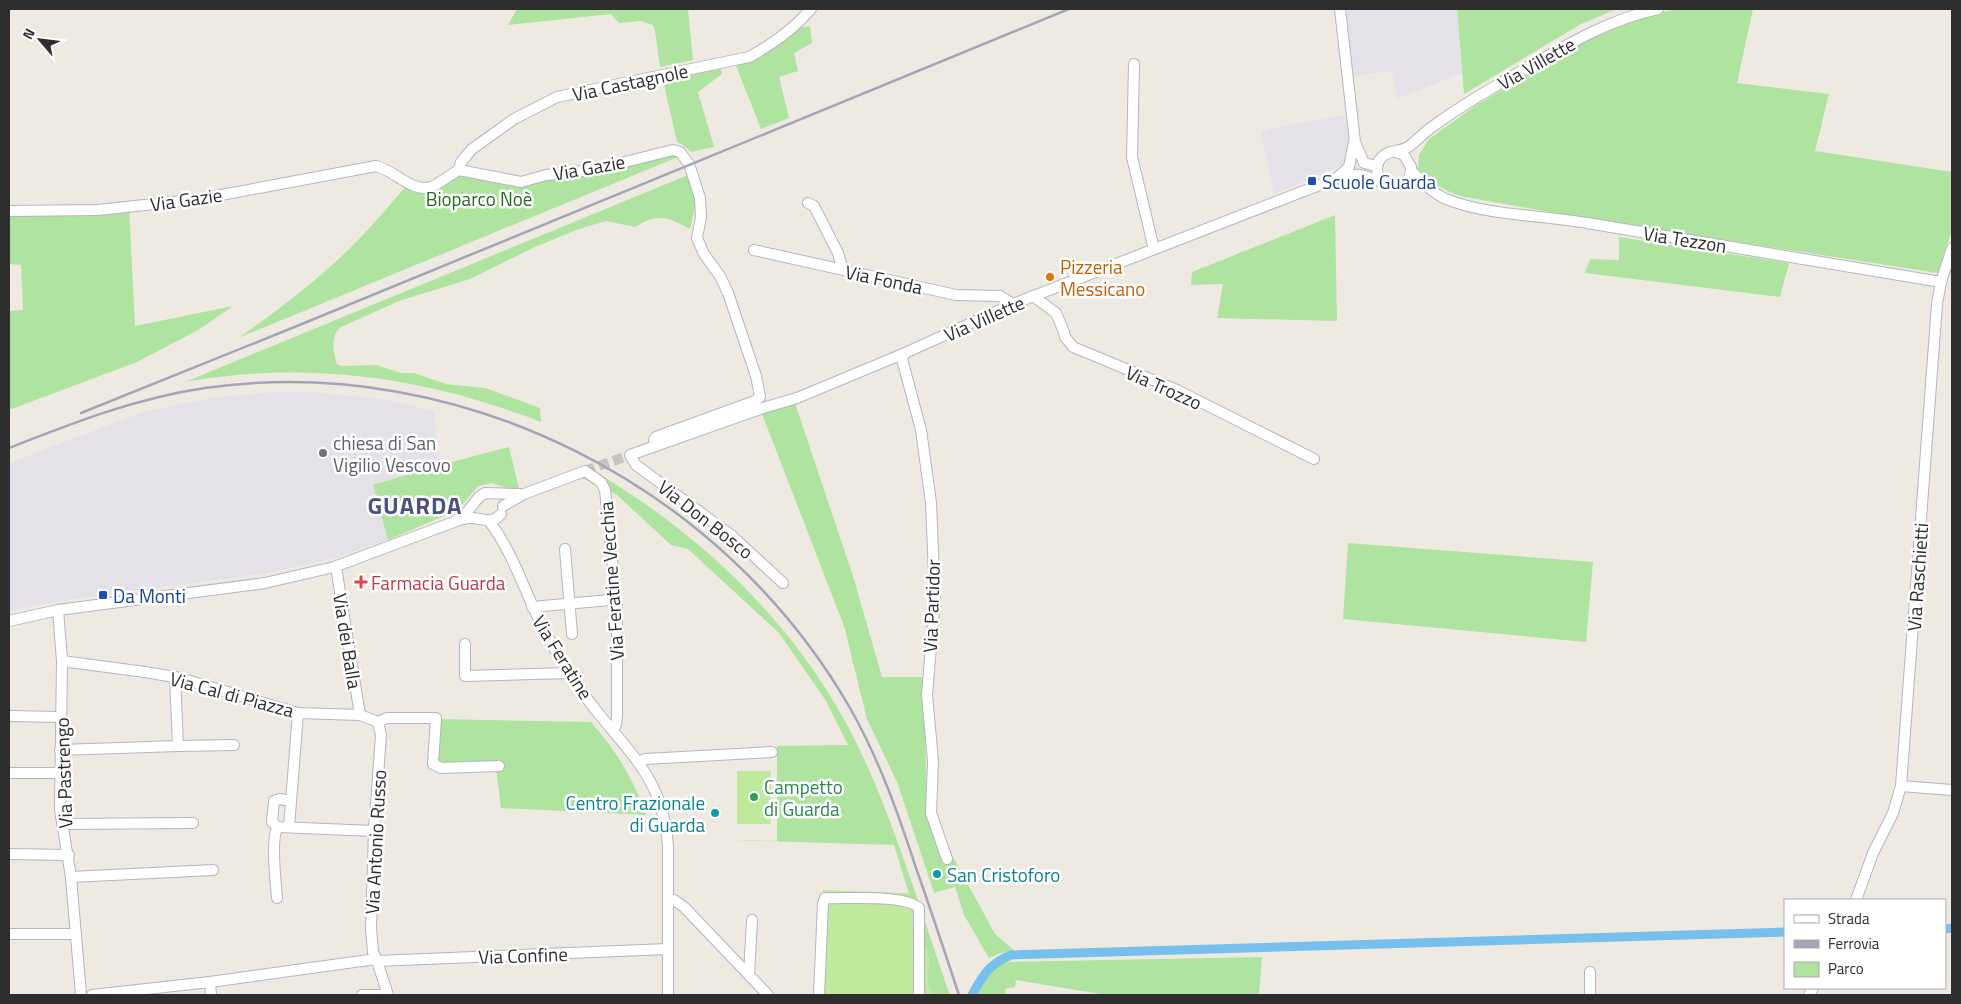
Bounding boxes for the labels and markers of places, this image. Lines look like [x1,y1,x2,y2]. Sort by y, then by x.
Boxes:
place label: Scuole Guarda [1322,167,1437,196]
marker: Scuole Guarda [1306,175,1318,187]
place label: Pizzeria Messicano [1060,252,1145,303]
marker: Pizzeria Messicano [1044,271,1056,283]
place label: chiesa di San Vigilio Vescovo [333,428,451,479]
marker: chiesa di San Vigilio Vescovo [317,447,329,459]
place label: Farmacia Guarda [371,568,506,597]
marker: Farmacia Guarda [355,576,367,588]
place label: Da Monti [113,581,186,610]
marker: Da Monti [97,589,109,601]
place label: Campetto di Guarda [764,772,843,823]
place label: Centro Frazionale di Guarda [566,788,705,839]
marker: Campetto di Guarda [748,791,760,803]
marker: Centro Frazionale di Guarda [709,807,721,819]
place label: San Cristoforo [947,860,1060,889]
marker: San Cristoforo [931,868,943,880]

